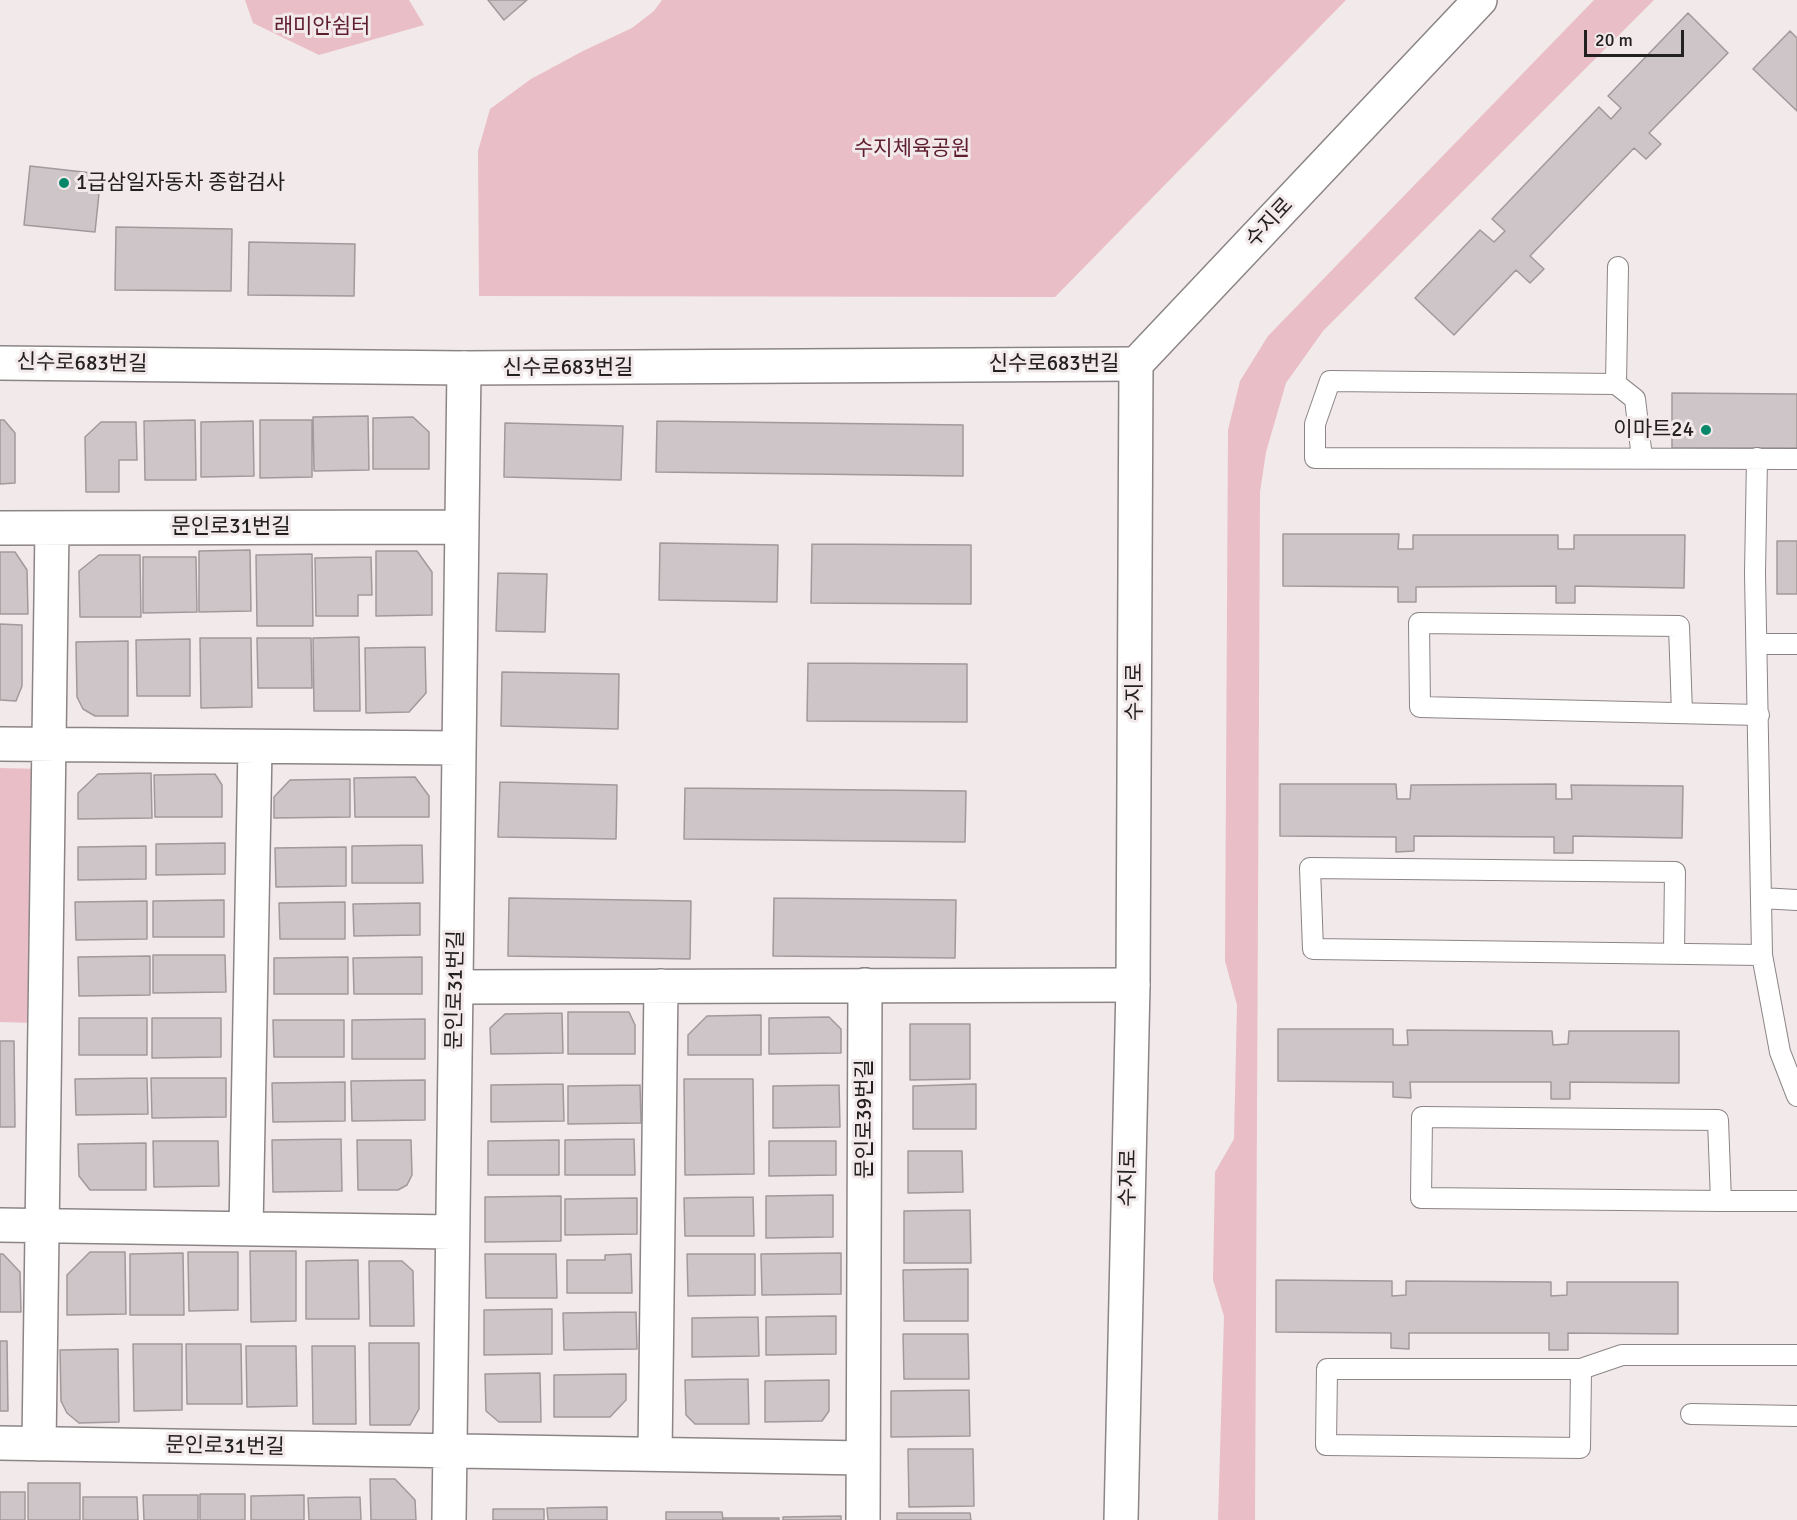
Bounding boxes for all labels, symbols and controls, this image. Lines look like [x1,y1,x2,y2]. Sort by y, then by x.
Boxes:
park label: 래미안쉼터 [274,14,370,40]
scale bar [1587,18,1688,56]
text: 20 m [1595,29,1633,51]
park label: 수지체육공원 [854,136,970,162]
place label: 1급삼일자동차 종합검사 [76,170,285,196]
marker: 1급삼일자동차 종합검사 [57,176,71,190]
street label: 수지로 [1241,193,1299,253]
street label: 신수로683번길 [16,350,148,378]
street label: 신수로683번길 [989,351,1119,377]
street label: 신수로683번길 [503,355,633,381]
place label: 이마트24 [1613,417,1694,443]
marker: 이마트24 [1699,423,1713,437]
street label: 문인로31번길 [171,514,291,540]
street label: 수지로 [1122,663,1148,721]
street label: 문인로31번길 [442,930,470,1050]
street label: 문인로39번길 [852,1059,878,1179]
street label: 수지로 [1116,1149,1142,1207]
street label: 문인로31번길 [165,1433,285,1461]

